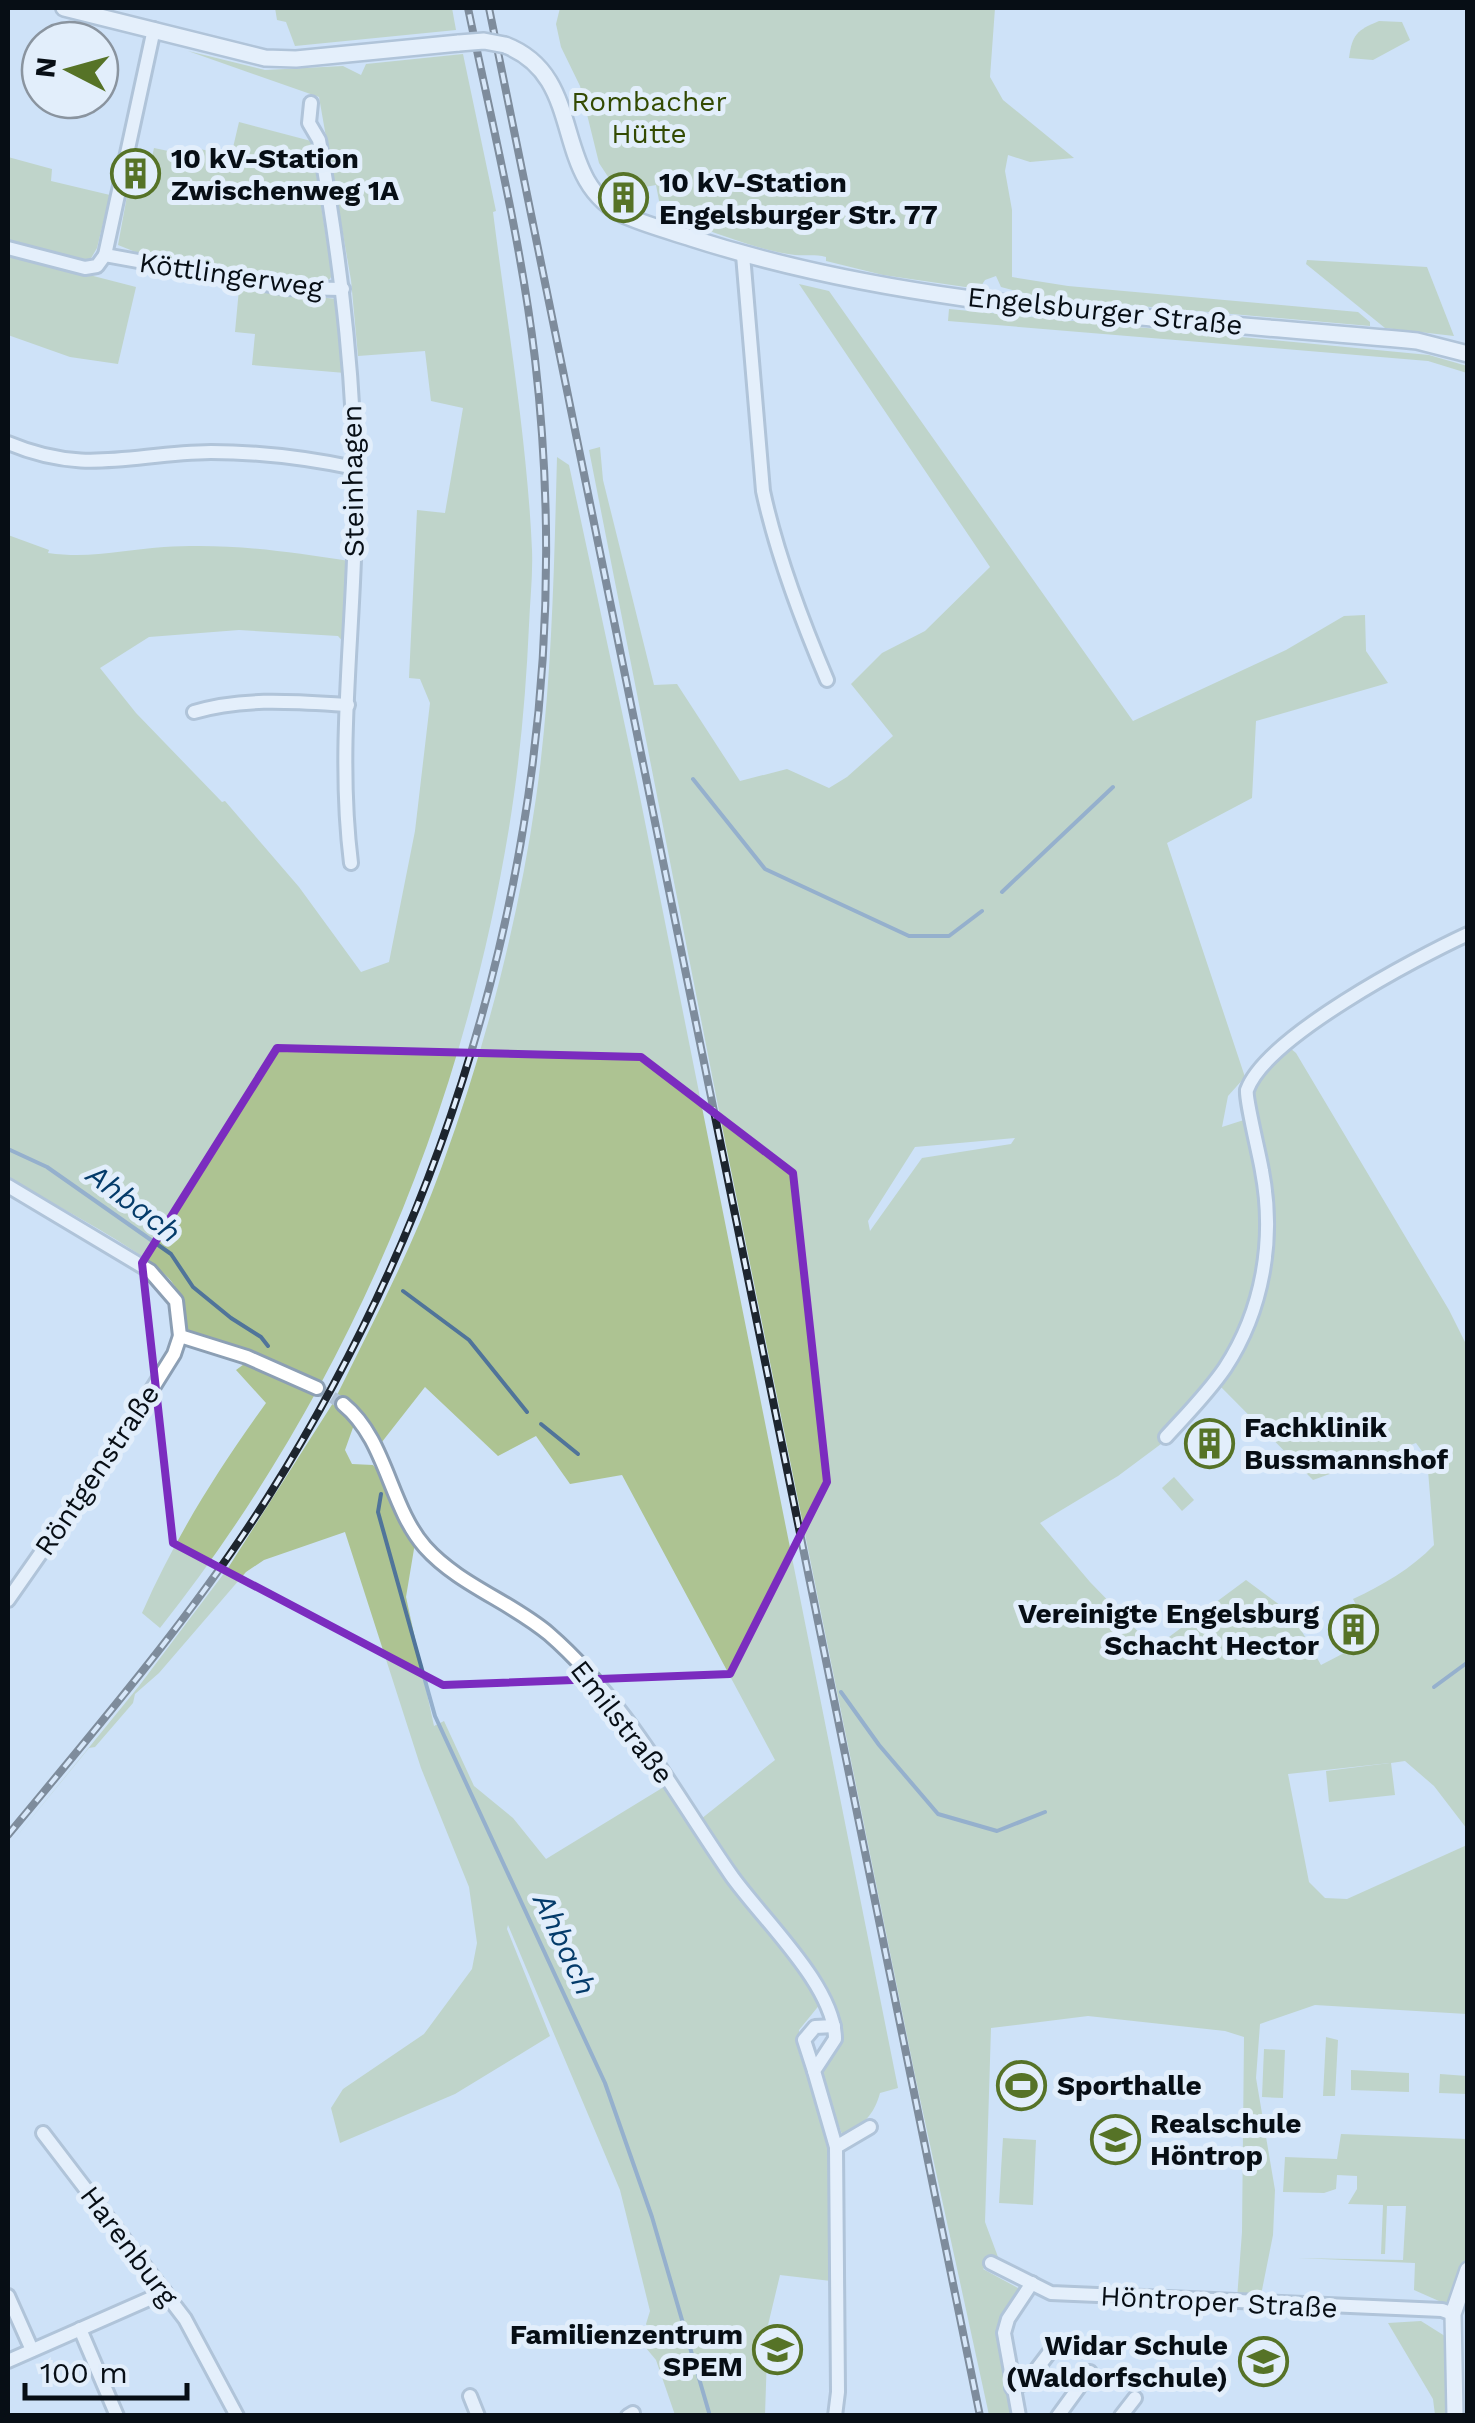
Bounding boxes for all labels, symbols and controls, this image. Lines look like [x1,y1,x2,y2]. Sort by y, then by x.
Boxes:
north arrow [20,20,120,120]
text: N [28,55,63,79]
park label: Rombacher Hütte [571,85,727,150]
place label: 10 kV-Station Zwischenweg 1A [171,142,399,207]
building icon: 10 kV-Station Zwischenweg 1A [110,148,162,200]
place label: 10 kV-Station Engelsburger Str. 77 [659,166,938,231]
building icon: 10 kV-Station Engelsburger Str. 77 [598,172,650,224]
street label: Köttlingerweg [137,246,325,304]
street label: Engelsburger Straße [966,280,1244,342]
street label: Steinhagen [335,405,371,557]
water label: Ahbach [79,1155,188,1250]
street label: Röntgenstraße [28,1378,166,1562]
place label: Fachklinik Bussmannshof [1244,1411,1449,1476]
building icon: Fachklinik Bussmannshof [1183,1417,1235,1469]
place label: Vereinigte Engelsburg Schacht Hector [1018,1597,1319,1662]
building icon: Vereinigte Engelsburg Schacht Hector [1328,1603,1380,1655]
street label: Emilstraße [564,1654,680,1790]
water label: Ahbach [525,1886,604,2001]
sports icon: Sporthalle [996,2059,1048,2111]
place label: Sporthalle [1057,2069,1202,2102]
place label: Realschule Höntrop [1150,2107,1301,2172]
school or university icon: Realschule Höntrop [1089,2113,1141,2165]
street label: Harenburg [73,2180,185,2312]
street label: Höntroper Straße [1099,2279,1339,2325]
place label: Familienzentrum SPEM [510,2318,743,2383]
school or university icon: Familienzentrum SPEM [752,2324,804,2376]
place label: Widar Schule (Waldorfschule) [1006,2329,1228,2394]
school or university icon: Widar Schule (Waldorfschule) [1237,2335,1289,2387]
scale bar [25,2338,188,2400]
text: 100 m [40,2355,128,2390]

